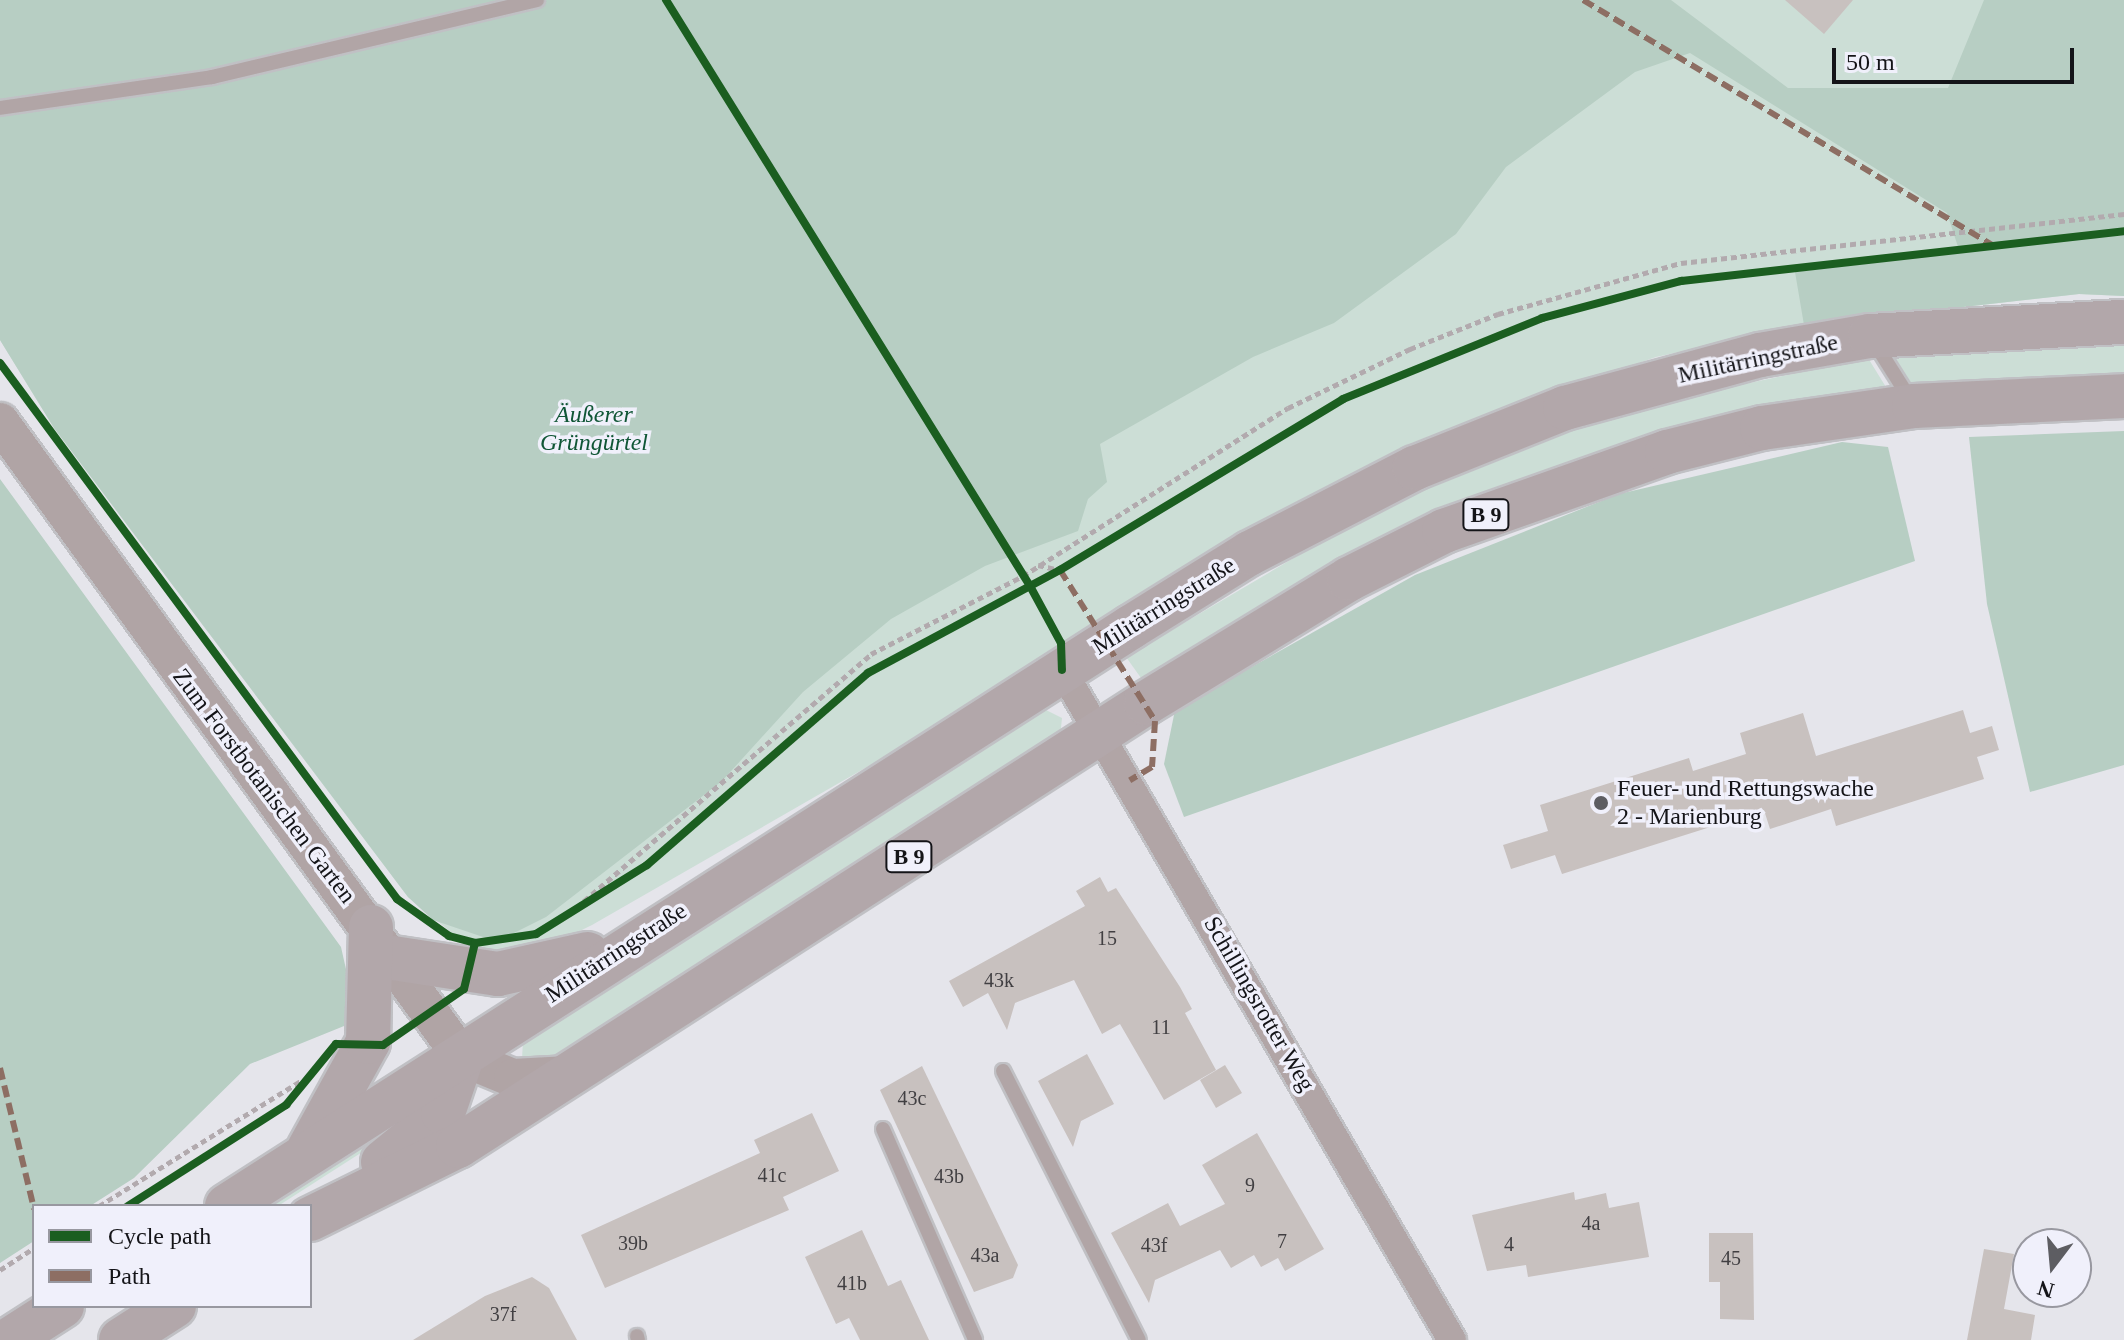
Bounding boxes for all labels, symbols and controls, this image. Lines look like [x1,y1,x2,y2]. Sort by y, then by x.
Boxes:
scale bar [1836,32,2078,82]
text: 50 m [1846,49,1895,75]
street label: Militärringstraße [1675,328,1841,390]
park label: Äußerer Grüngürtel [540,401,648,457]
road number: B 9 [1462,497,1510,533]
street label: Militärringstraße [1087,551,1241,661]
street label: Zum Forstbotanischen Garten [166,663,362,909]
place label: Feuer- und Rettungswache 2 - Marienburg [1617,775,1874,831]
marker: Feuer- und Rettungswache 2 - Marienburg [1592,794,1610,812]
road number: B 9 [885,839,933,875]
street label: Militärringstraße [540,897,692,1009]
street label: Schillingsrotter Weg [1197,911,1321,1097]
house number: 15 [1097,926,1117,950]
house number: 43k [984,968,1014,992]
house number: 11 [1151,1015,1171,1039]
house number: 43c [898,1086,926,1110]
house number: 41c [758,1163,786,1187]
house number: 43b [934,1164,964,1188]
house number: 9 [1245,1173,1255,1197]
legend [32,1204,312,1308]
house number: 4a [1582,1211,1600,1235]
text: Cycle path [108,1223,211,1249]
north arrow [2012,1228,2092,1308]
house number: 7 [1277,1229,1287,1253]
house number: 39b [618,1231,648,1255]
house number: 4 [1504,1232,1514,1256]
house number: 43f [1141,1233,1167,1257]
house number: 43a [971,1243,999,1267]
house number: 45 [1721,1246,1741,1270]
text: Path [108,1263,151,1289]
house number: 41b [837,1271,867,1295]
text: N [2035,1275,2057,1304]
house number: 37f [490,1302,516,1326]

